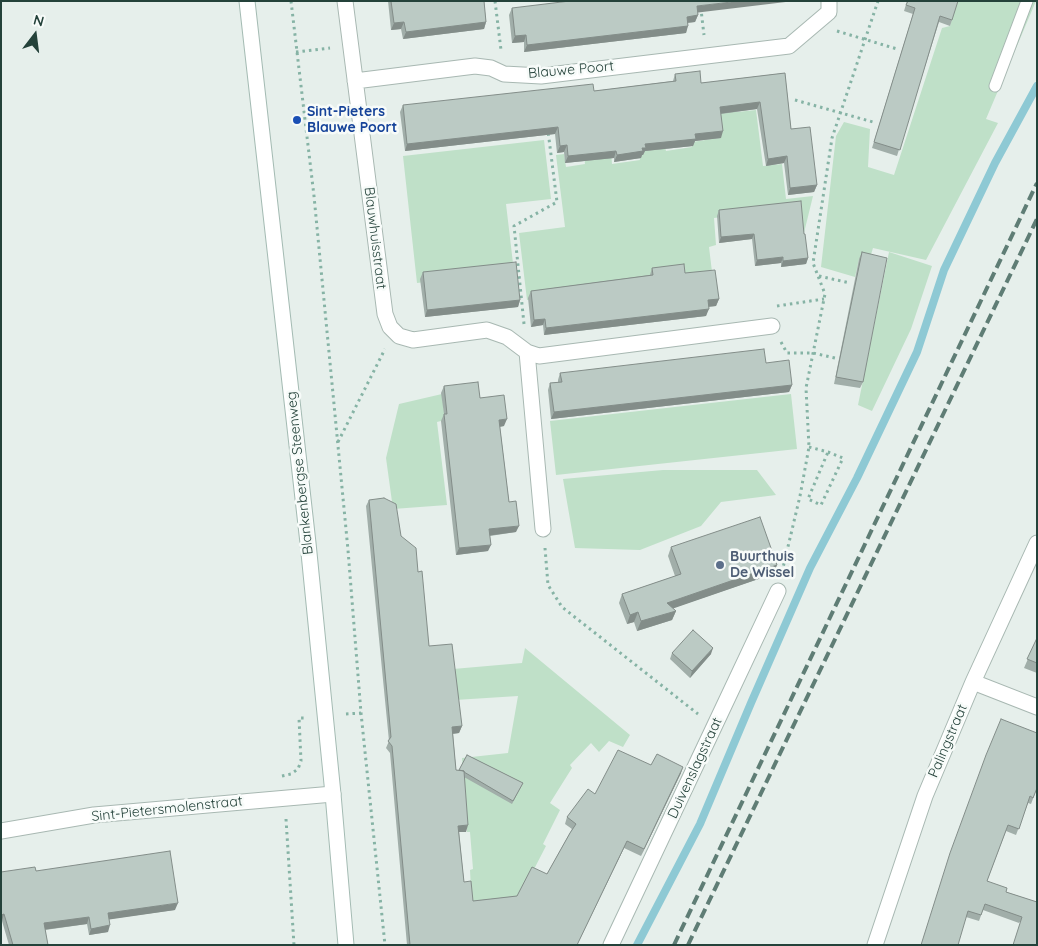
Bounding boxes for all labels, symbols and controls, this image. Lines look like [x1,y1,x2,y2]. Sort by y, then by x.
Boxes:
north arrow [10,10,60,60]
text: N [32,10,46,31]
street label: Blauwe Poort [527,58,615,82]
place label: Sint-Pieters Blauwe Poort [307,104,397,136]
marker: Sint-Pieters Blauwe Poort [291,114,303,126]
street label: Blauwhuisstraat [360,186,390,290]
street label: Blankenbergse Steenweg [283,391,317,555]
place label: Buurthuis De Wissel [730,549,794,582]
marker: Buurthuis De Wissel [714,559,726,571]
street label: Palingstraat [925,702,971,780]
street label: Duivenslagstraat [664,715,726,821]
street label: Sint-Pietersmolenstraat [91,793,243,825]

